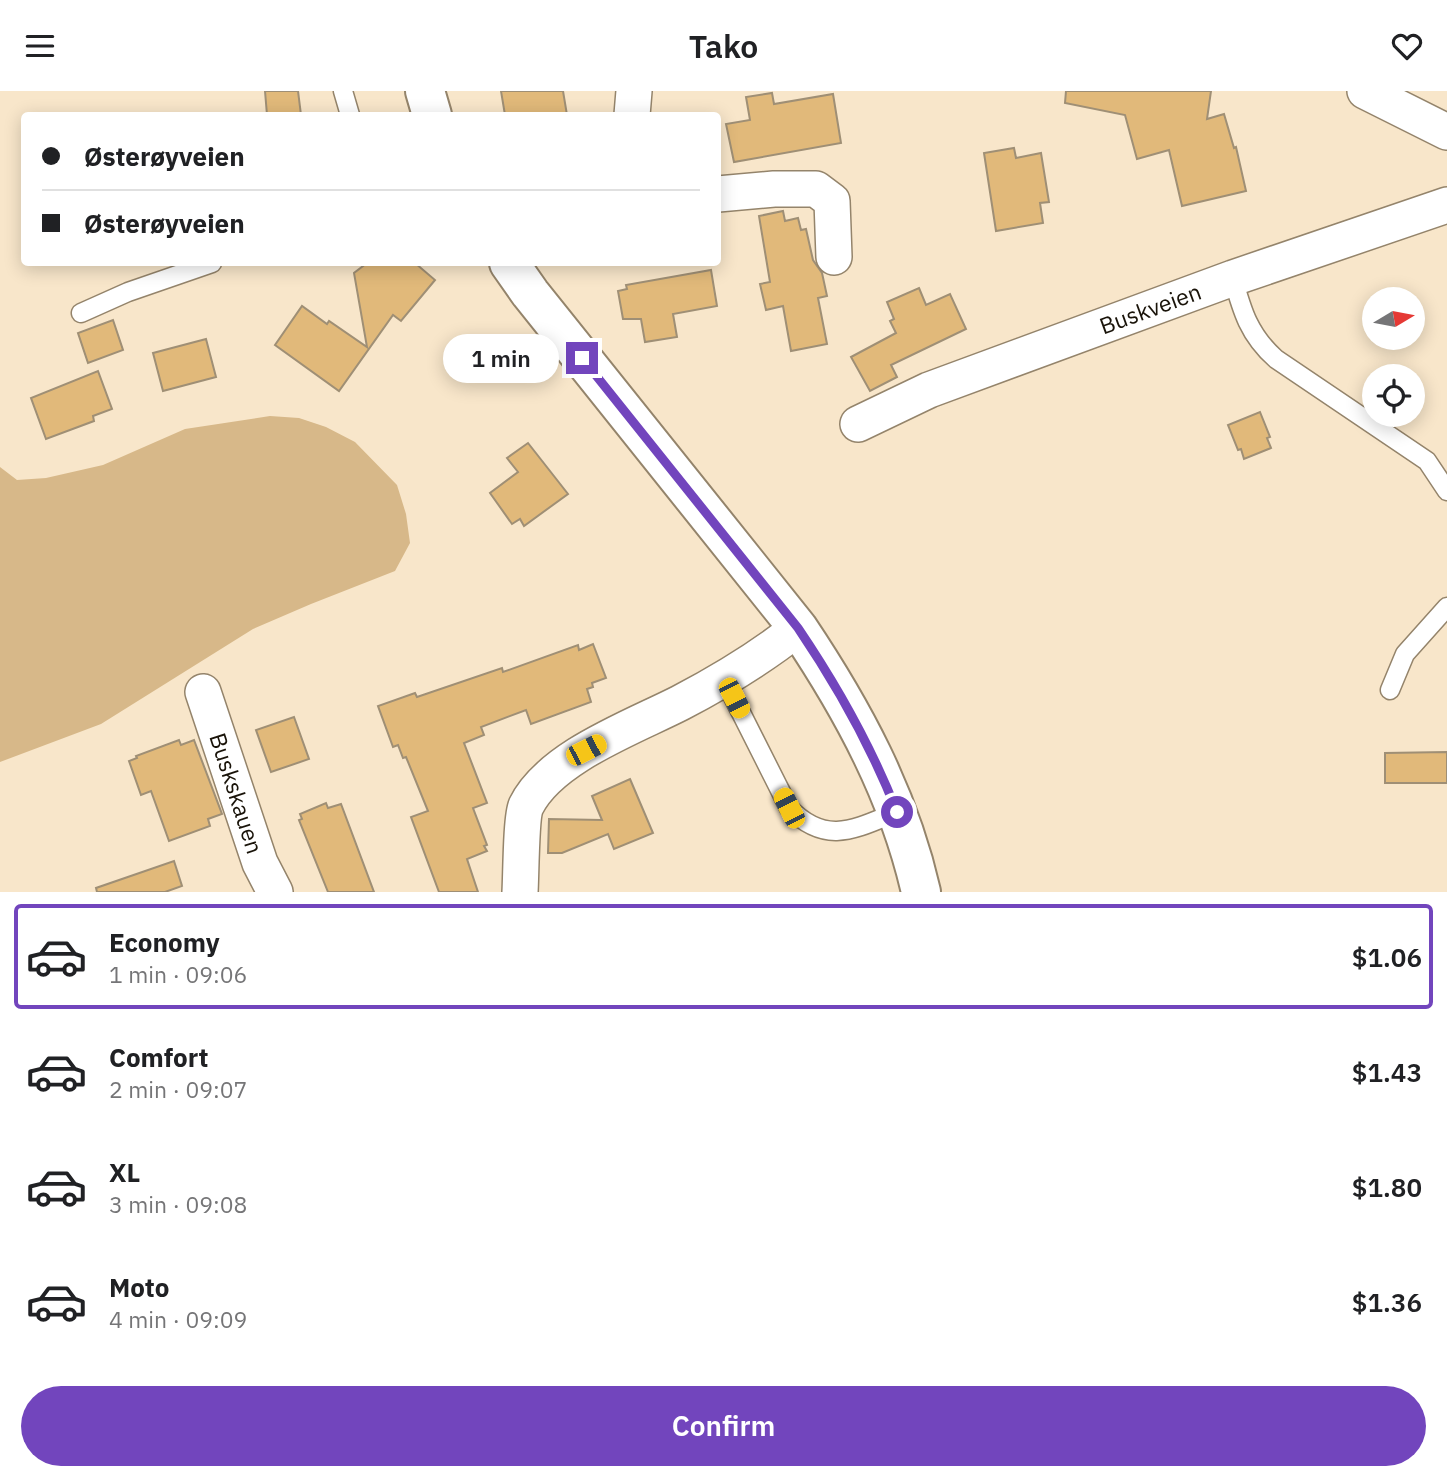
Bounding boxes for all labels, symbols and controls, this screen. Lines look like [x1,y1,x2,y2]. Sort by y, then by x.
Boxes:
text: Tako [689,25,758,67]
icon: menu [21,27,59,65]
icon: heart [1388,27,1426,65]
text: Østerøyveien [84,139,245,173]
text: Østerøyveien [84,206,245,240]
street label: Buskveien [1095,276,1205,340]
north arrow [1362,287,1424,350]
map controls [1362,287,1425,427]
callout: 1 min [442,334,558,383]
route end [566,342,598,374]
text: 1 min [471,343,531,373]
button: locate [1362,364,1425,427]
car [716,675,753,721]
street label: Buskskauen [203,729,271,857]
car [563,731,610,769]
car [771,785,808,831]
route start [881,796,913,828]
icon: car [25,925,88,988]
text: Economy [109,925,220,959]
text: $1.06 [1352,940,1422,974]
text: 1 min · 09:06 [109,959,247,989]
icon: car [25,1040,88,1103]
text: Comfort [109,1040,208,1074]
text: $1.43 [1352,1055,1422,1089]
text: 2 min · 09:07 [109,1074,247,1104]
icon: car [25,1155,88,1218]
text: XL [109,1155,140,1189]
text: $1.80 [1352,1170,1422,1204]
text: 3 min · 09:08 [109,1189,247,1219]
icon: car [25,1270,88,1333]
text: Moto [109,1270,169,1304]
text: $1.36 [1352,1285,1422,1319]
text: 4 min · 09:09 [109,1304,247,1334]
button: Confirm [21,1386,1426,1466]

